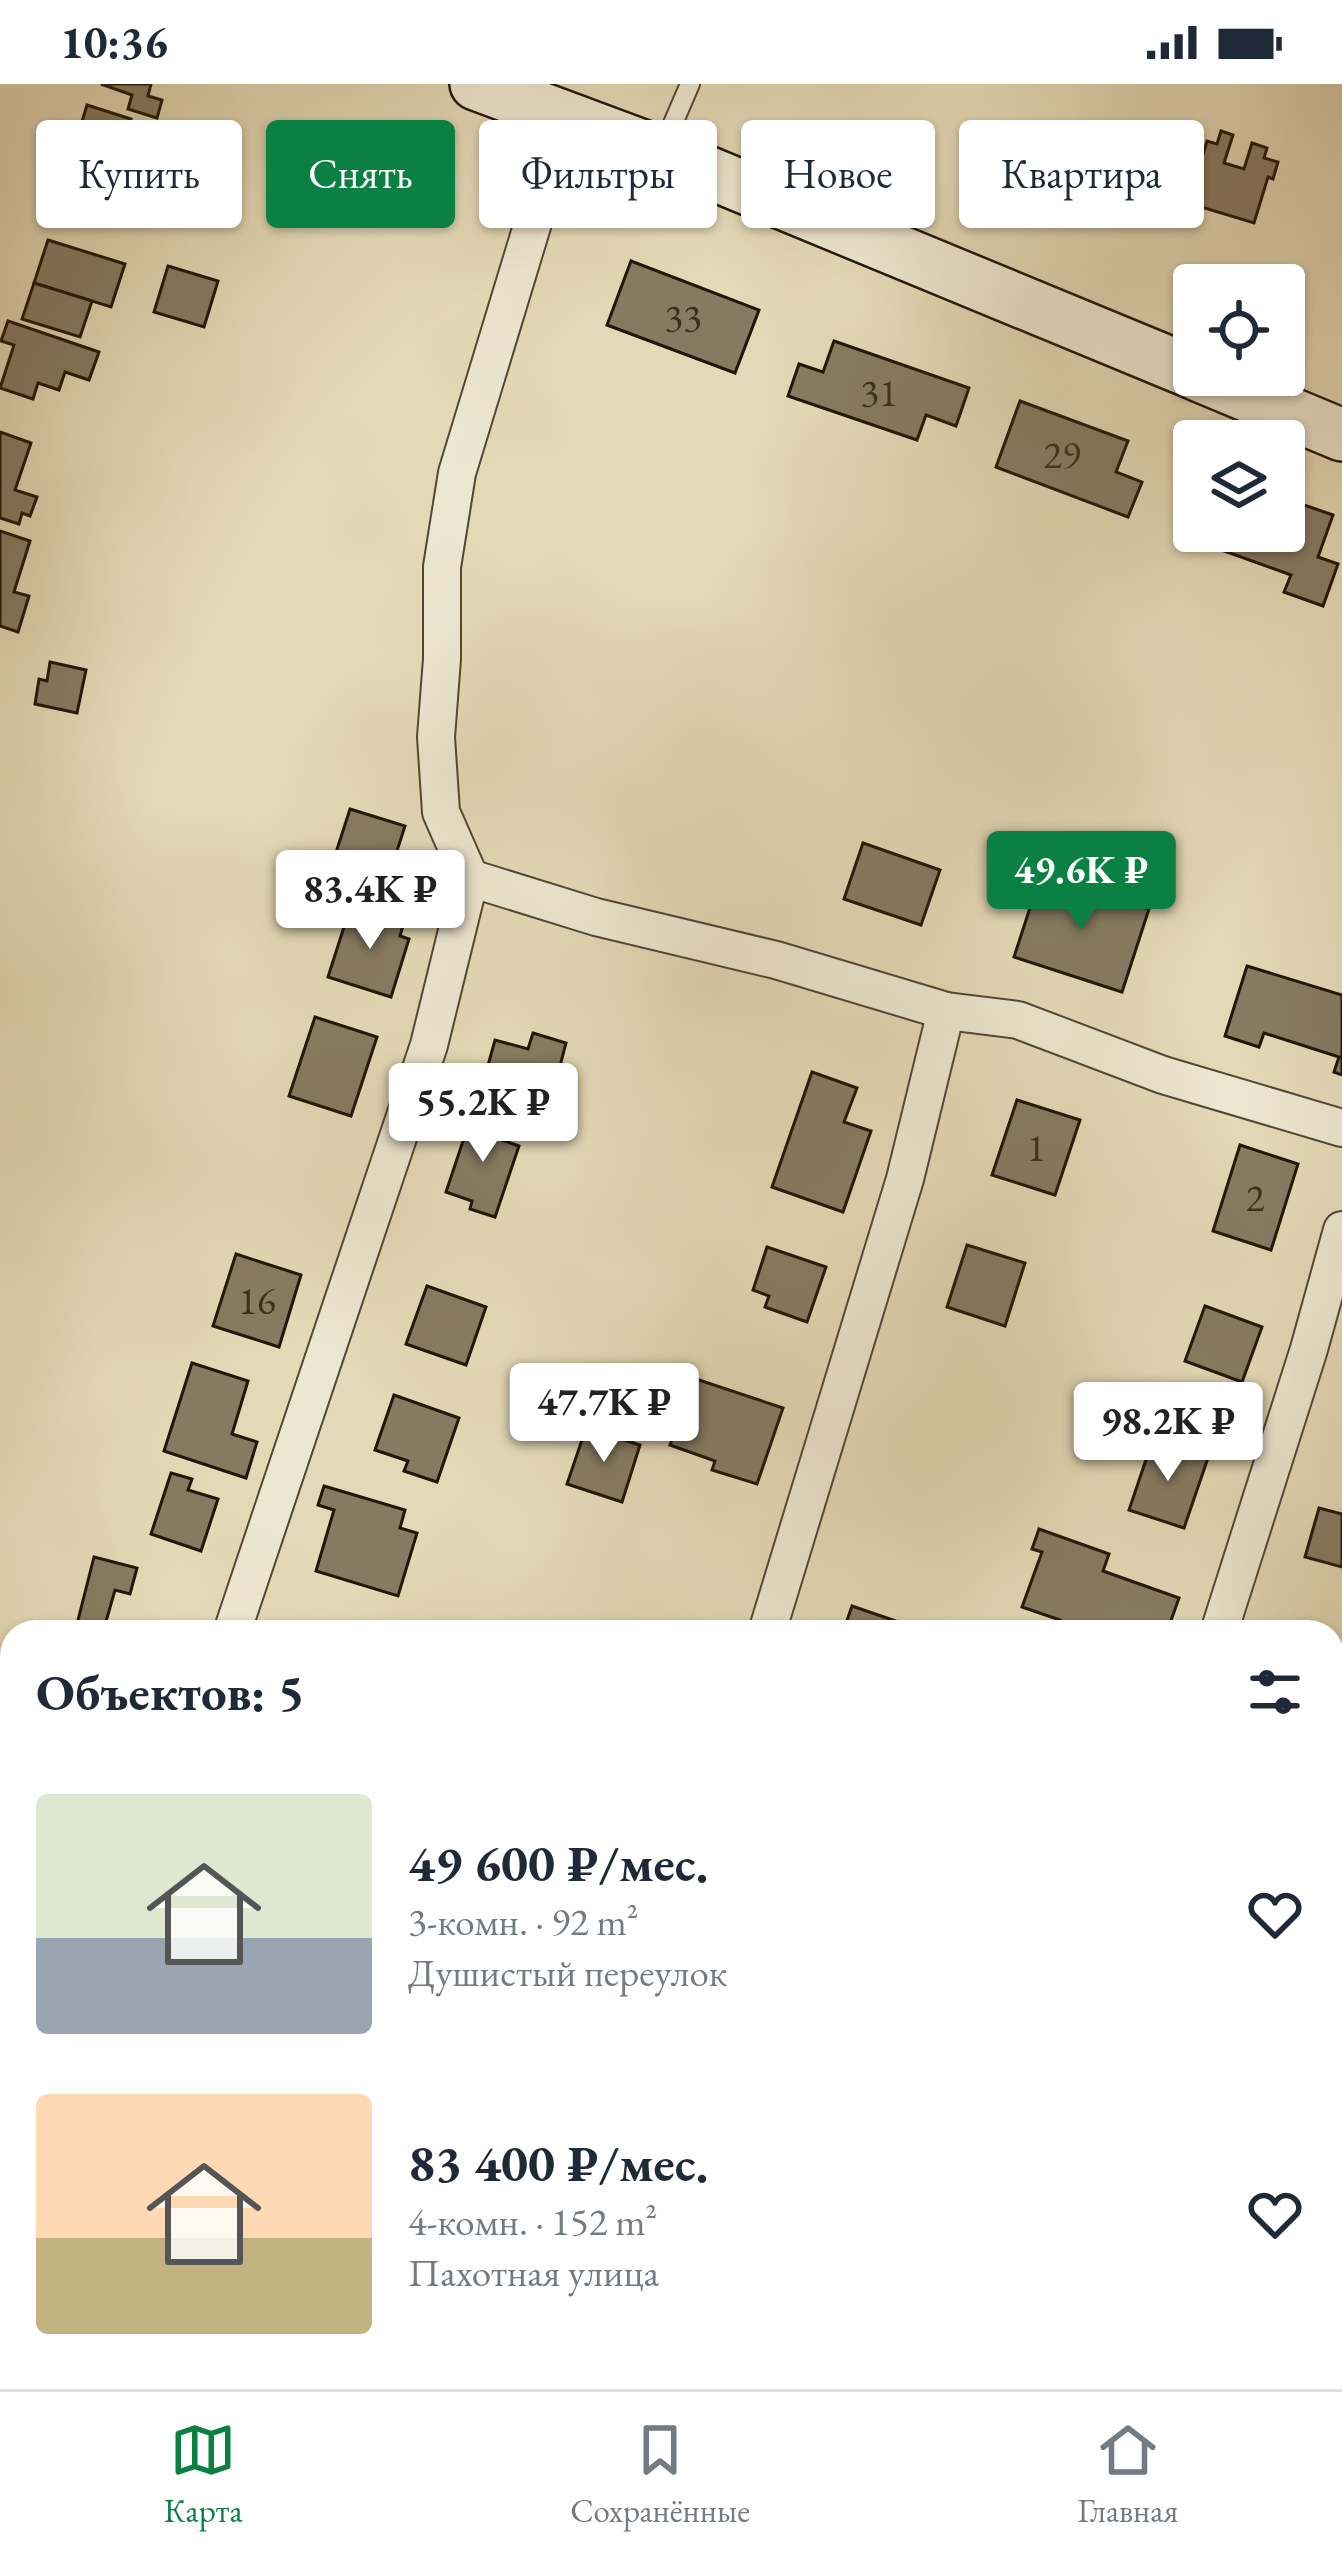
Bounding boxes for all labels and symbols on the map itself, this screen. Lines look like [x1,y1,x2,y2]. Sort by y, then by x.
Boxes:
house number: 33 [664,292,702,343]
house number: 31 [860,367,898,418]
house number: 29 [1043,429,1081,480]
pin: 49.6K ₽ [970,831,1192,933]
pin: 83.4K ₽ [259,850,481,952]
pin: 55.2K ₽ [372,1063,594,1165]
house number: 1 [1027,1122,1045,1173]
house number: 2 [1246,1172,1265,1223]
house number: 16 [238,1275,276,1326]
pin: 47.7K ₽ [493,1363,715,1465]
pin: 98.2K ₽ [1057,1382,1279,1484]

